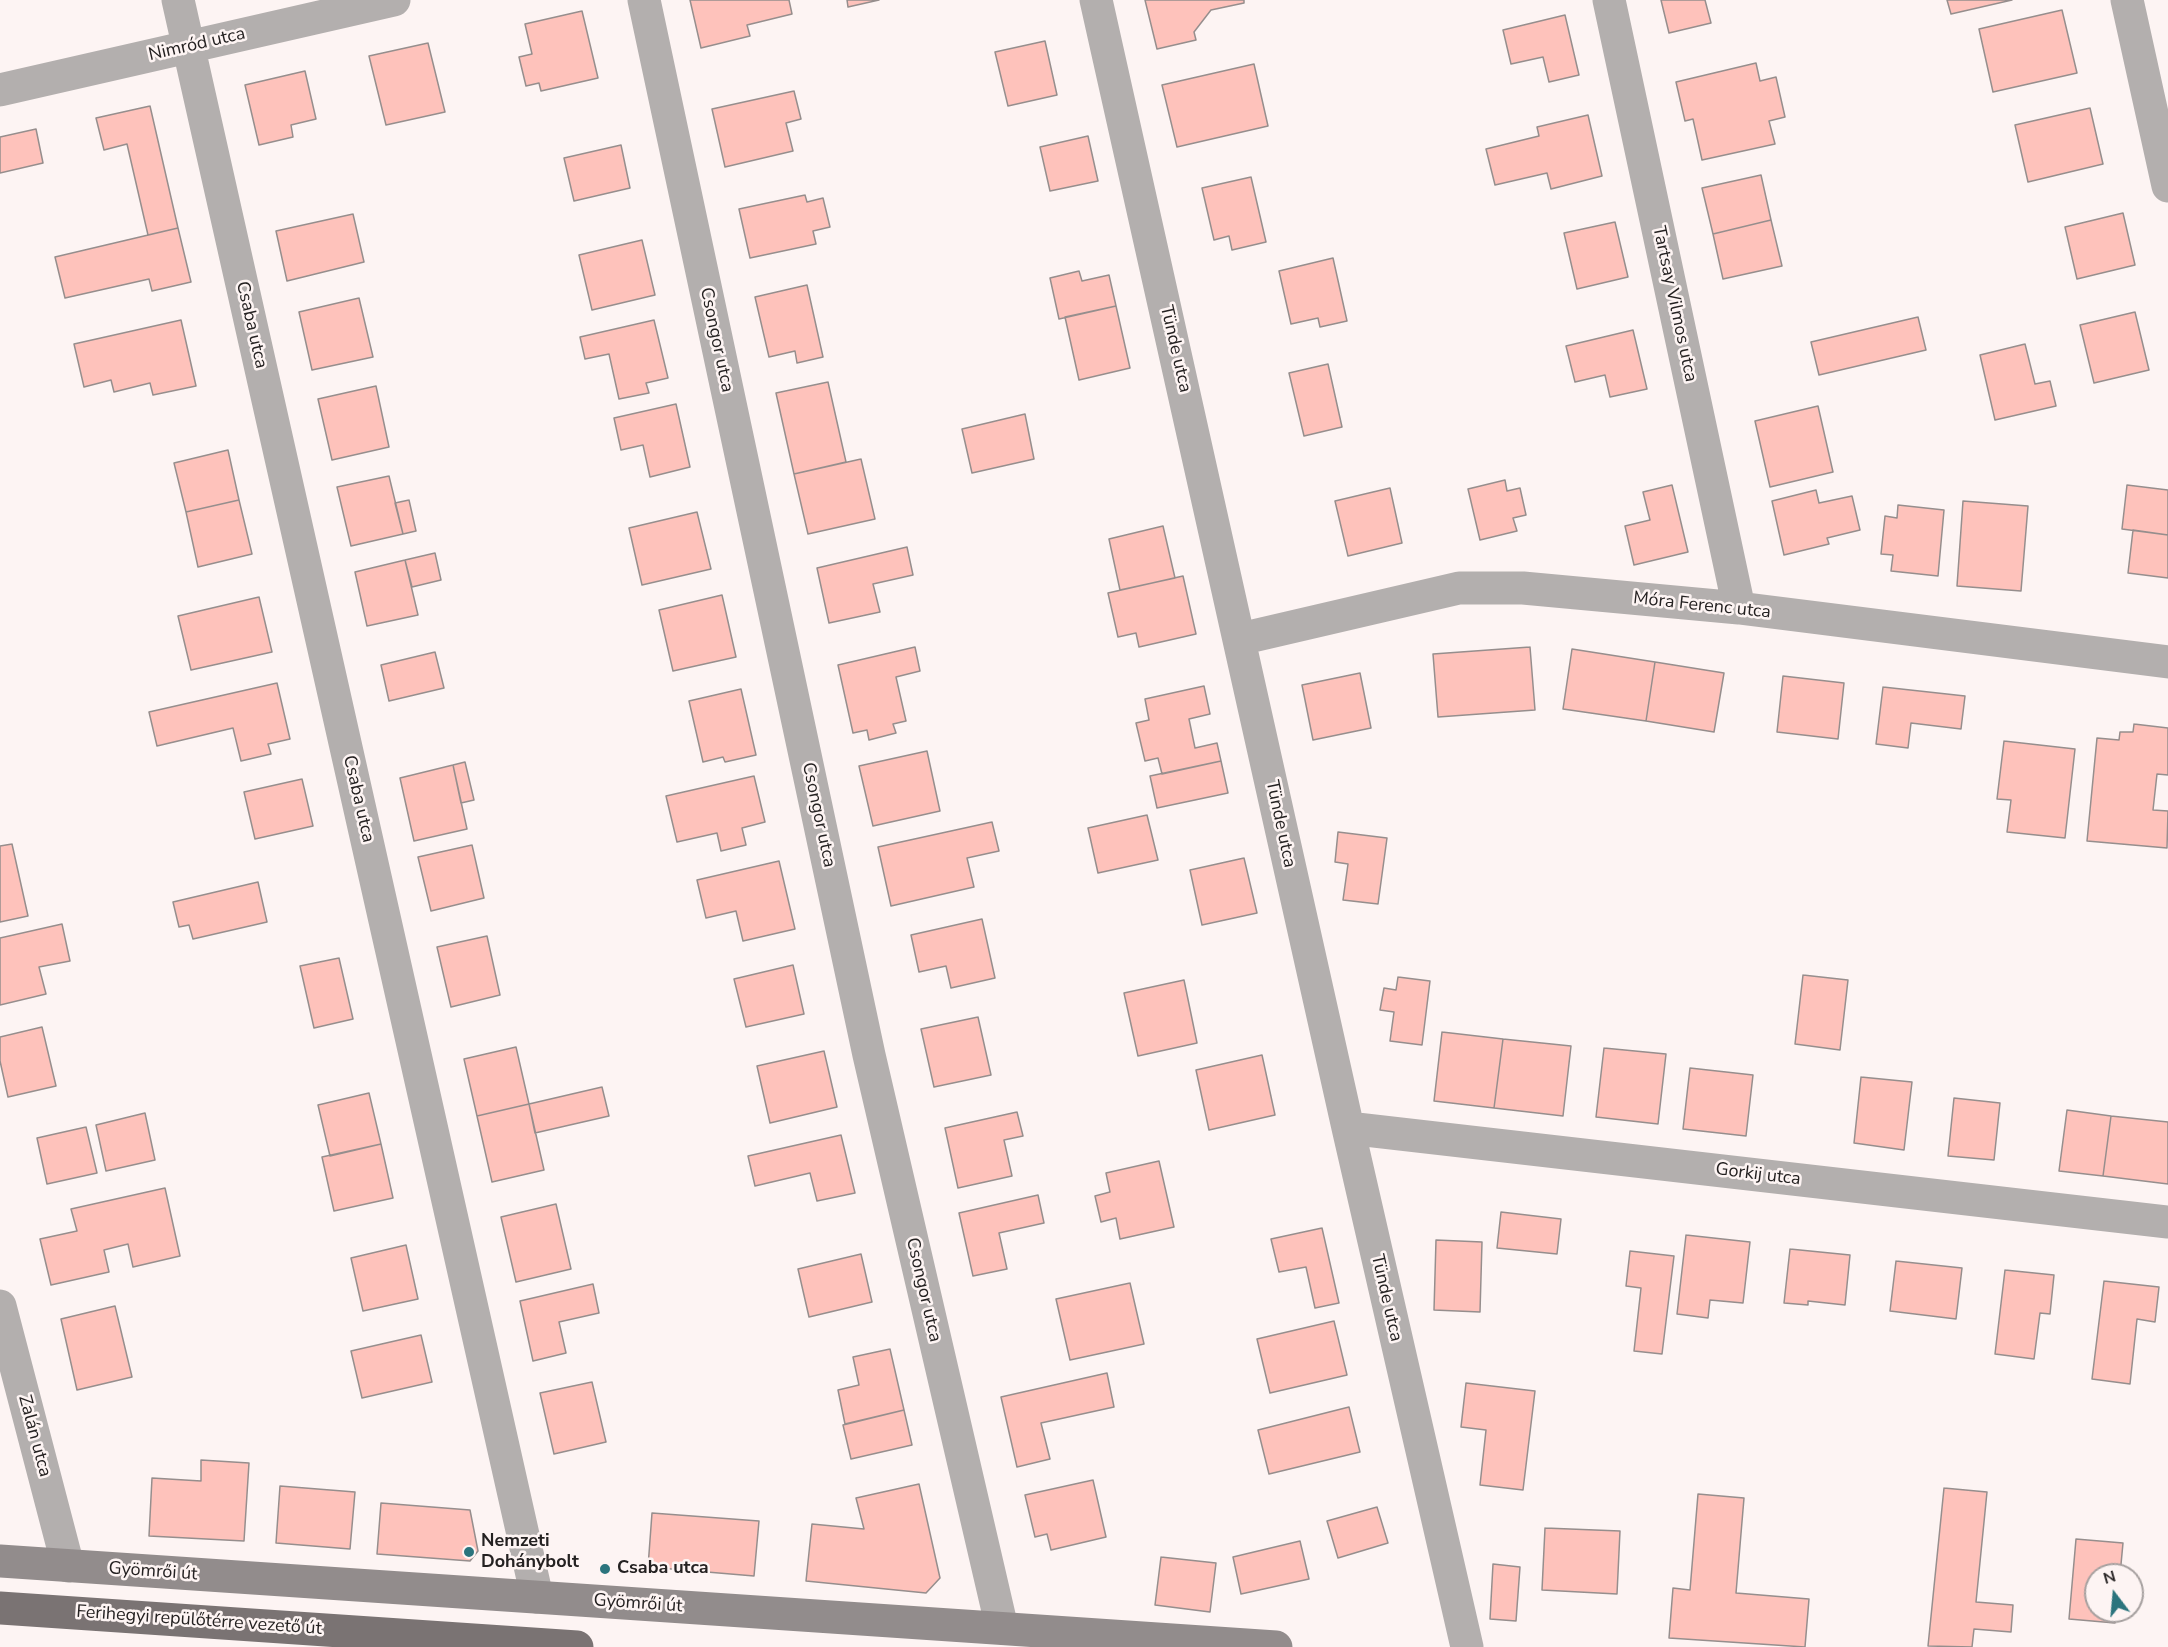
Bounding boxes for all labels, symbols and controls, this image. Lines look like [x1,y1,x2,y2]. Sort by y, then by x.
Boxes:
street label: Nimród utca [147,23,247,67]
street label: Tartsay Vilmos utca [1647,224,1701,384]
street label: Csaba utca [230,279,272,371]
street label: Csongor utca [694,286,738,394]
street label: Tünde utca [1155,303,1195,395]
street label: Móra Ferenc utca [1632,588,1772,624]
street label: Csaba utca [337,753,379,845]
street label: Csongor utca [796,761,840,869]
street label: Tünde utca [1260,778,1300,870]
street label: Gorkij utca [1714,1159,1802,1191]
street label: Csongor utca [900,1236,946,1344]
street label: Tünde utca [1366,1252,1406,1344]
street label: Zalán utca [13,1393,55,1479]
place label: Nemzeti Dohánybolt [481,1531,579,1574]
marker: Nemzeti Dohánybolt [462,1545,476,1559]
street label: Gyömrői út [108,1558,198,1586]
place label: Csaba utca [617,1558,709,1580]
marker: Csaba utca [598,1562,612,1576]
north arrow [2084,1563,2144,1623]
text: N [2101,1565,2118,1590]
street label: Gyömrői út [593,1590,683,1618]
street label: Ferihegyi repülőtérre vezető út [75,1602,323,1640]

